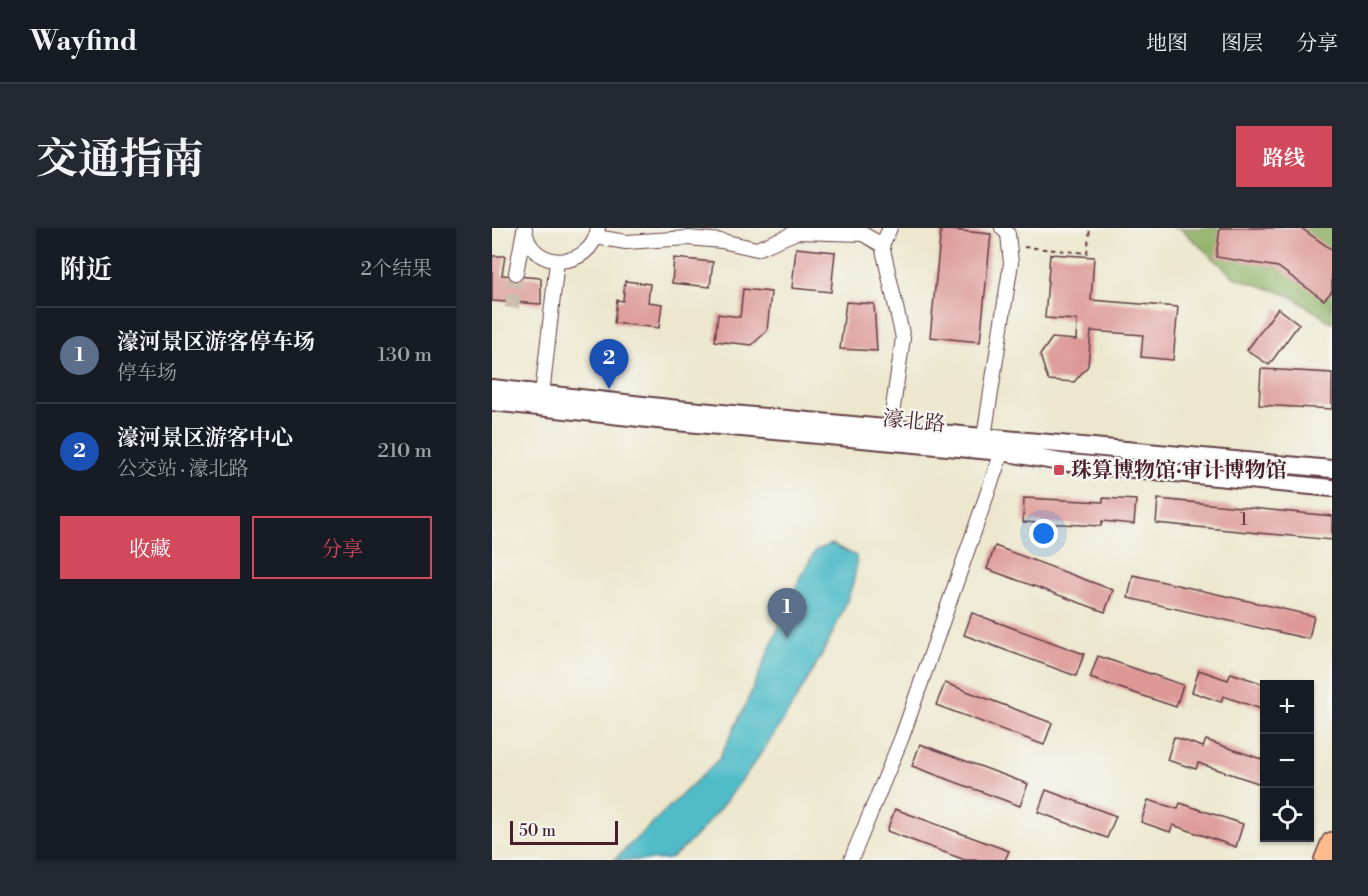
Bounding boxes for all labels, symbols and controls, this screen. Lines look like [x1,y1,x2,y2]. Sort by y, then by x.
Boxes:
text: Wayfind [30,24,138,59]
text: 地图 [1146,31,1188,57]
text: 图层 [1221,31,1263,57]
text: 分享 [1296,31,1338,57]
button: 路线 [1236,126,1332,187]
text: 交通指南 [36,134,204,187]
text: 附近 [60,254,112,286]
text: 2个结果 [361,257,432,282]
text: 濠河景区游客停车场 [117,329,315,356]
pin: 2 [590,340,628,389]
text: 1 [75,343,84,368]
text: 130 m [377,343,432,368]
text: 停车场 [117,361,177,386]
street label: 濠北路 [881,406,947,438]
text: 濠河景区游客中心 [117,425,293,452]
text: 2 [73,439,86,464]
text: 210 m [377,439,432,464]
text: 公交站 · 濠北路 [117,457,249,482]
place label: 珠算博物馆·审计博物馆 [1071,458,1287,484]
marker: 珠算博物馆·审计博物馆 [1052,463,1066,477]
house number: 1 [1240,508,1248,531]
button: 收藏 [60,516,240,579]
button: 分享 [252,516,432,579]
your location [1029,519,1058,548]
pin: 1 [768,588,806,638]
map controls [1260,680,1314,842]
button: + [1260,680,1314,734]
button: − [1260,734,1314,788]
button: locate [1260,788,1314,842]
scale bar [510,818,618,846]
text: 50 m [519,821,556,841]

